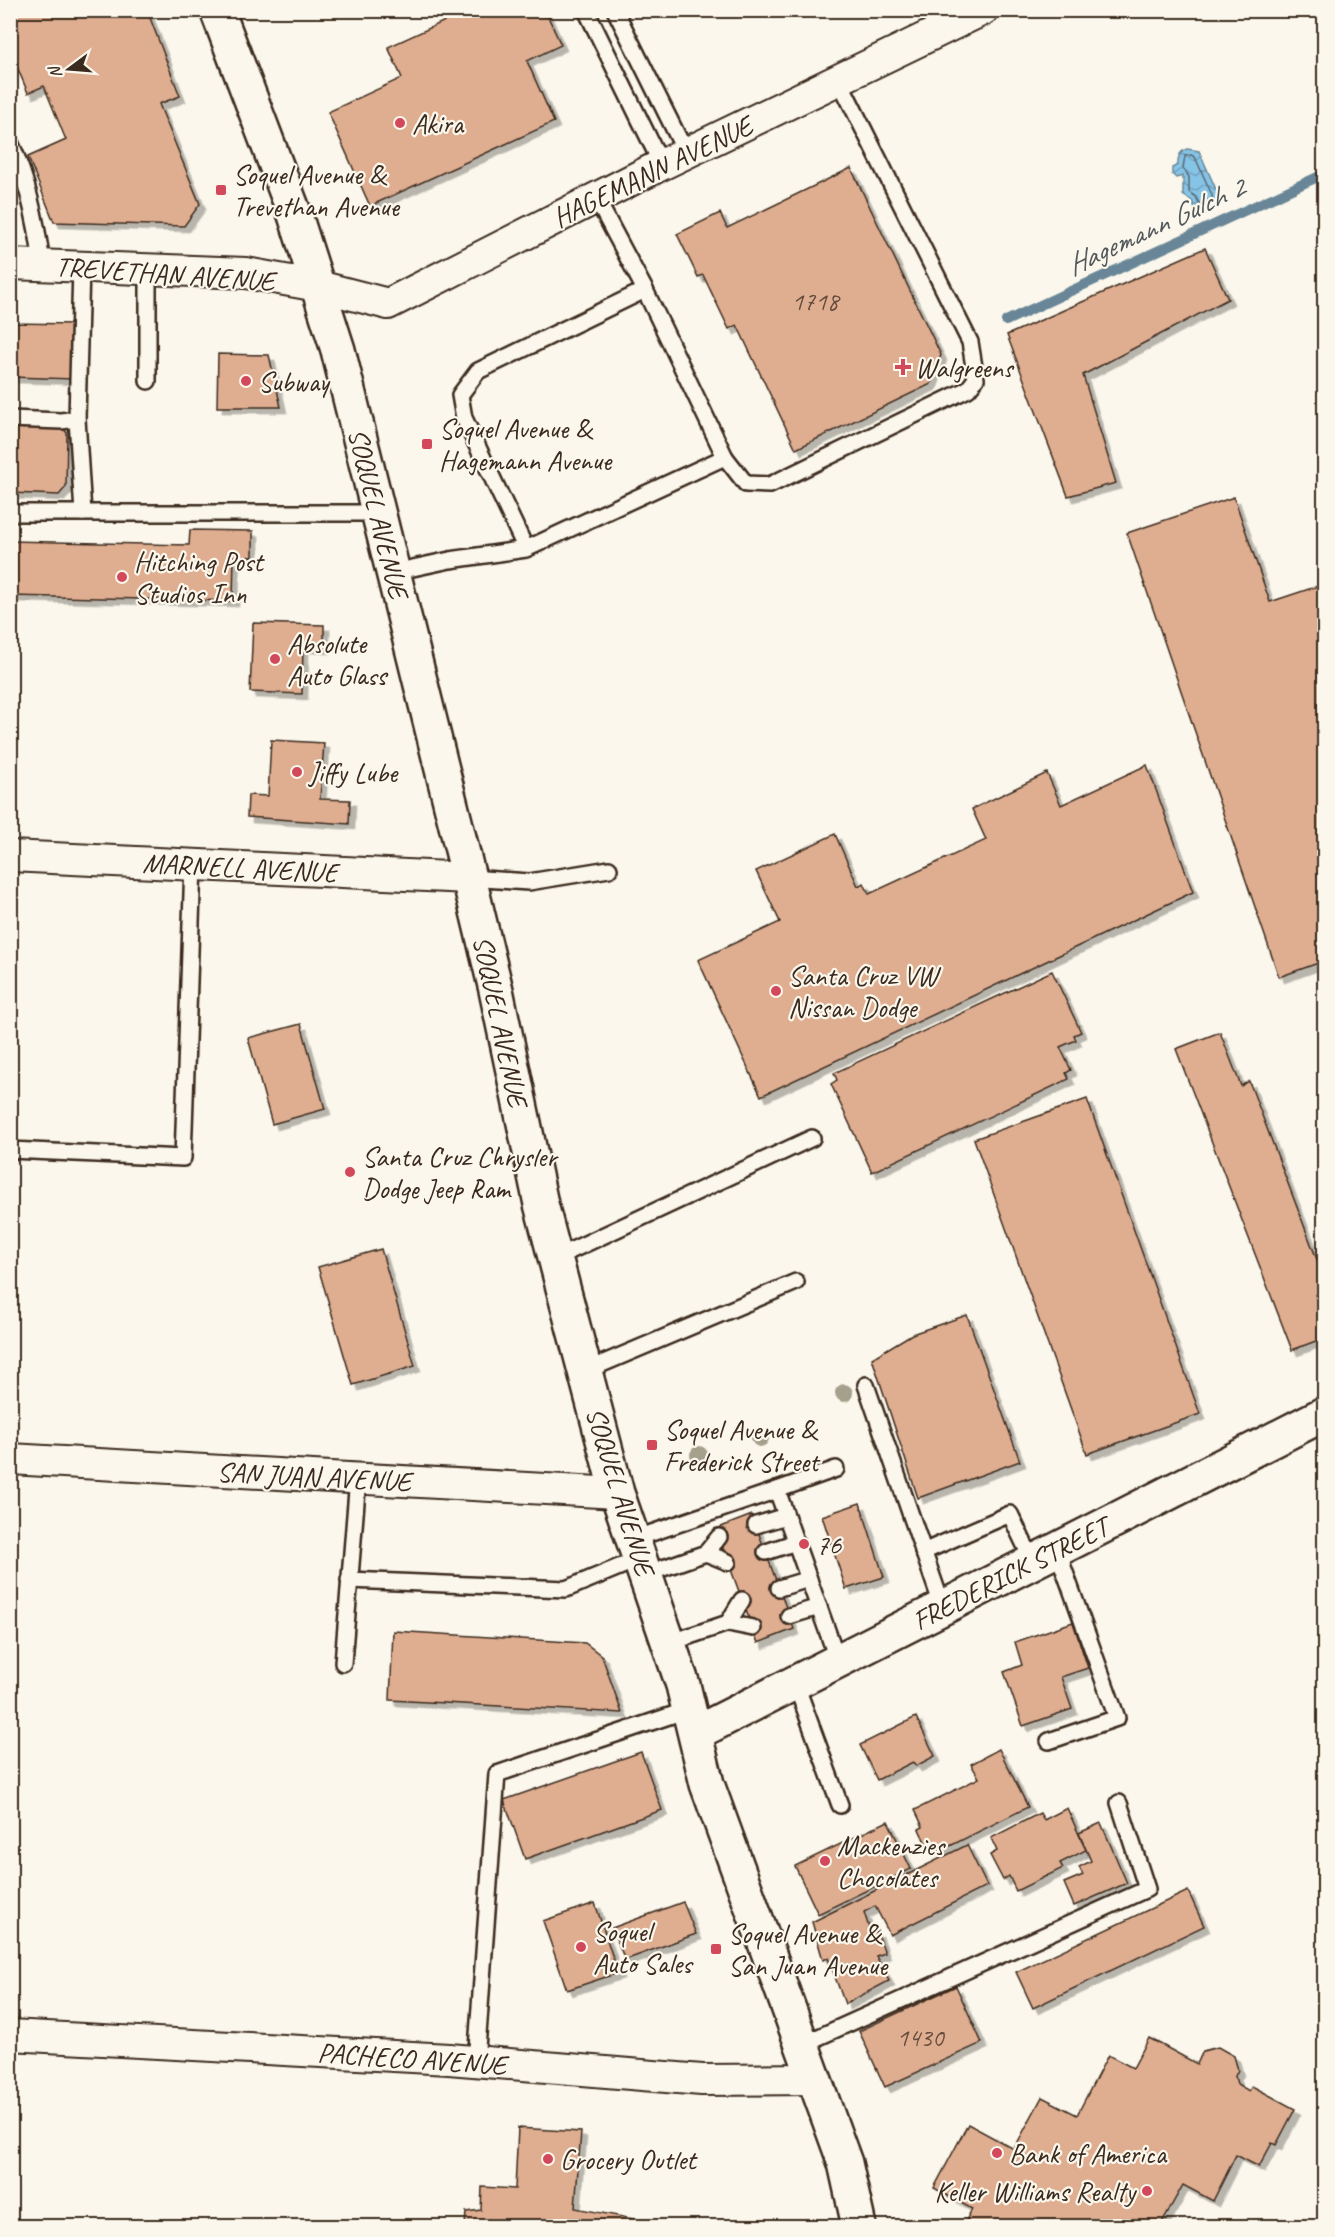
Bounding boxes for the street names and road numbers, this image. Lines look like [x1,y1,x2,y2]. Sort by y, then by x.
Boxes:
street label: HAGEMANN AVENUE [547,107,761,235]
street label: TREVETHAN AVENUE [54,248,279,299]
street label: SOQUEL AVENUE [341,425,417,605]
street label: MARNELL AVENUE [142,845,342,890]
street label: SOQUEL AVENUE [465,933,536,1113]
street label: SOQUEL AVENUE [578,1403,664,1582]
street label: SAN JUAN AVENUE [216,1454,415,1499]
street label: FREDERICK STREET [906,1506,1119,1638]
street label: PACHECO AVENUE [317,2034,511,2083]

